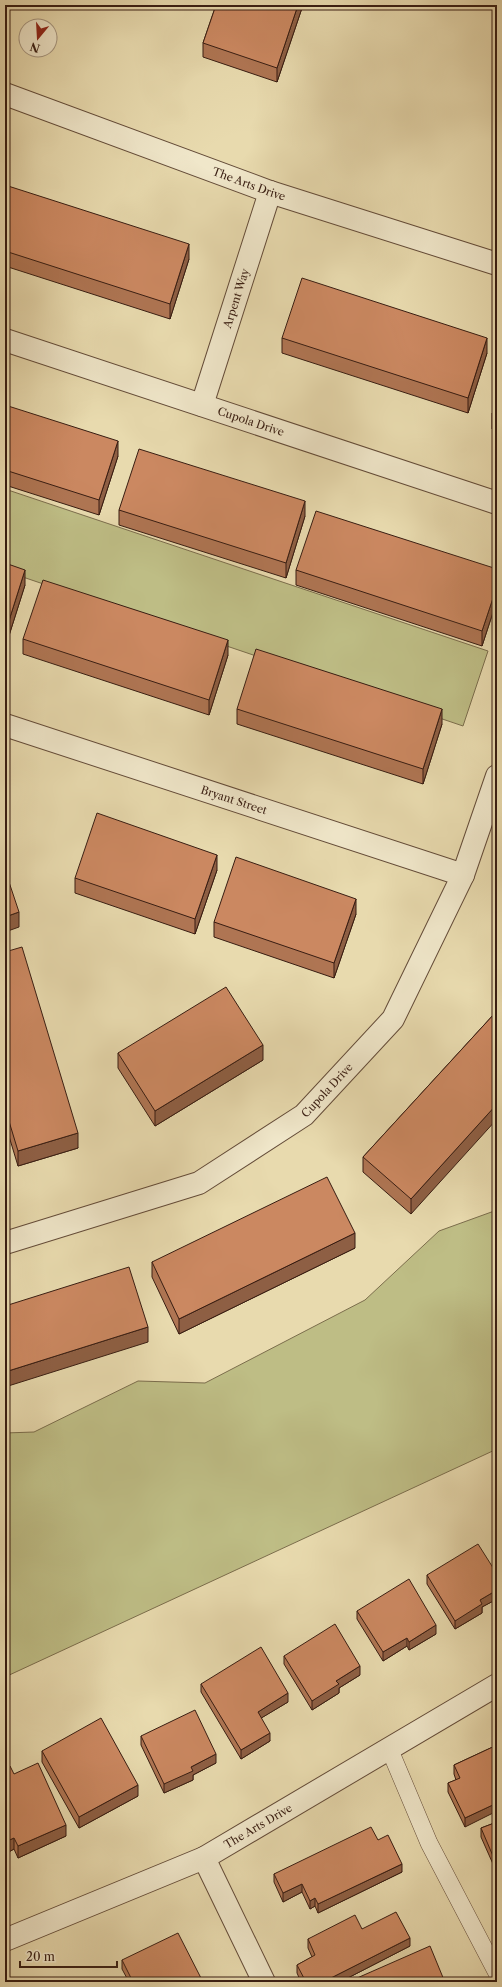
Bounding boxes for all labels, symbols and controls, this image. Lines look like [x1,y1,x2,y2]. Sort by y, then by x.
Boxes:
north arrow [18,18,58,58]
text: N [28,39,42,56]
street label: The Arts Drive [210,164,287,203]
street label: Arpent Way [220,266,252,331]
street label: Cupola Drive [216,404,286,439]
street label: Bryant Street [199,783,269,817]
street label: Cupola Drive [298,1060,356,1120]
street label: The Arts Drive [221,1801,295,1852]
scale bar [20,1943,117,1969]
text: 20 m [26,1949,55,1964]

